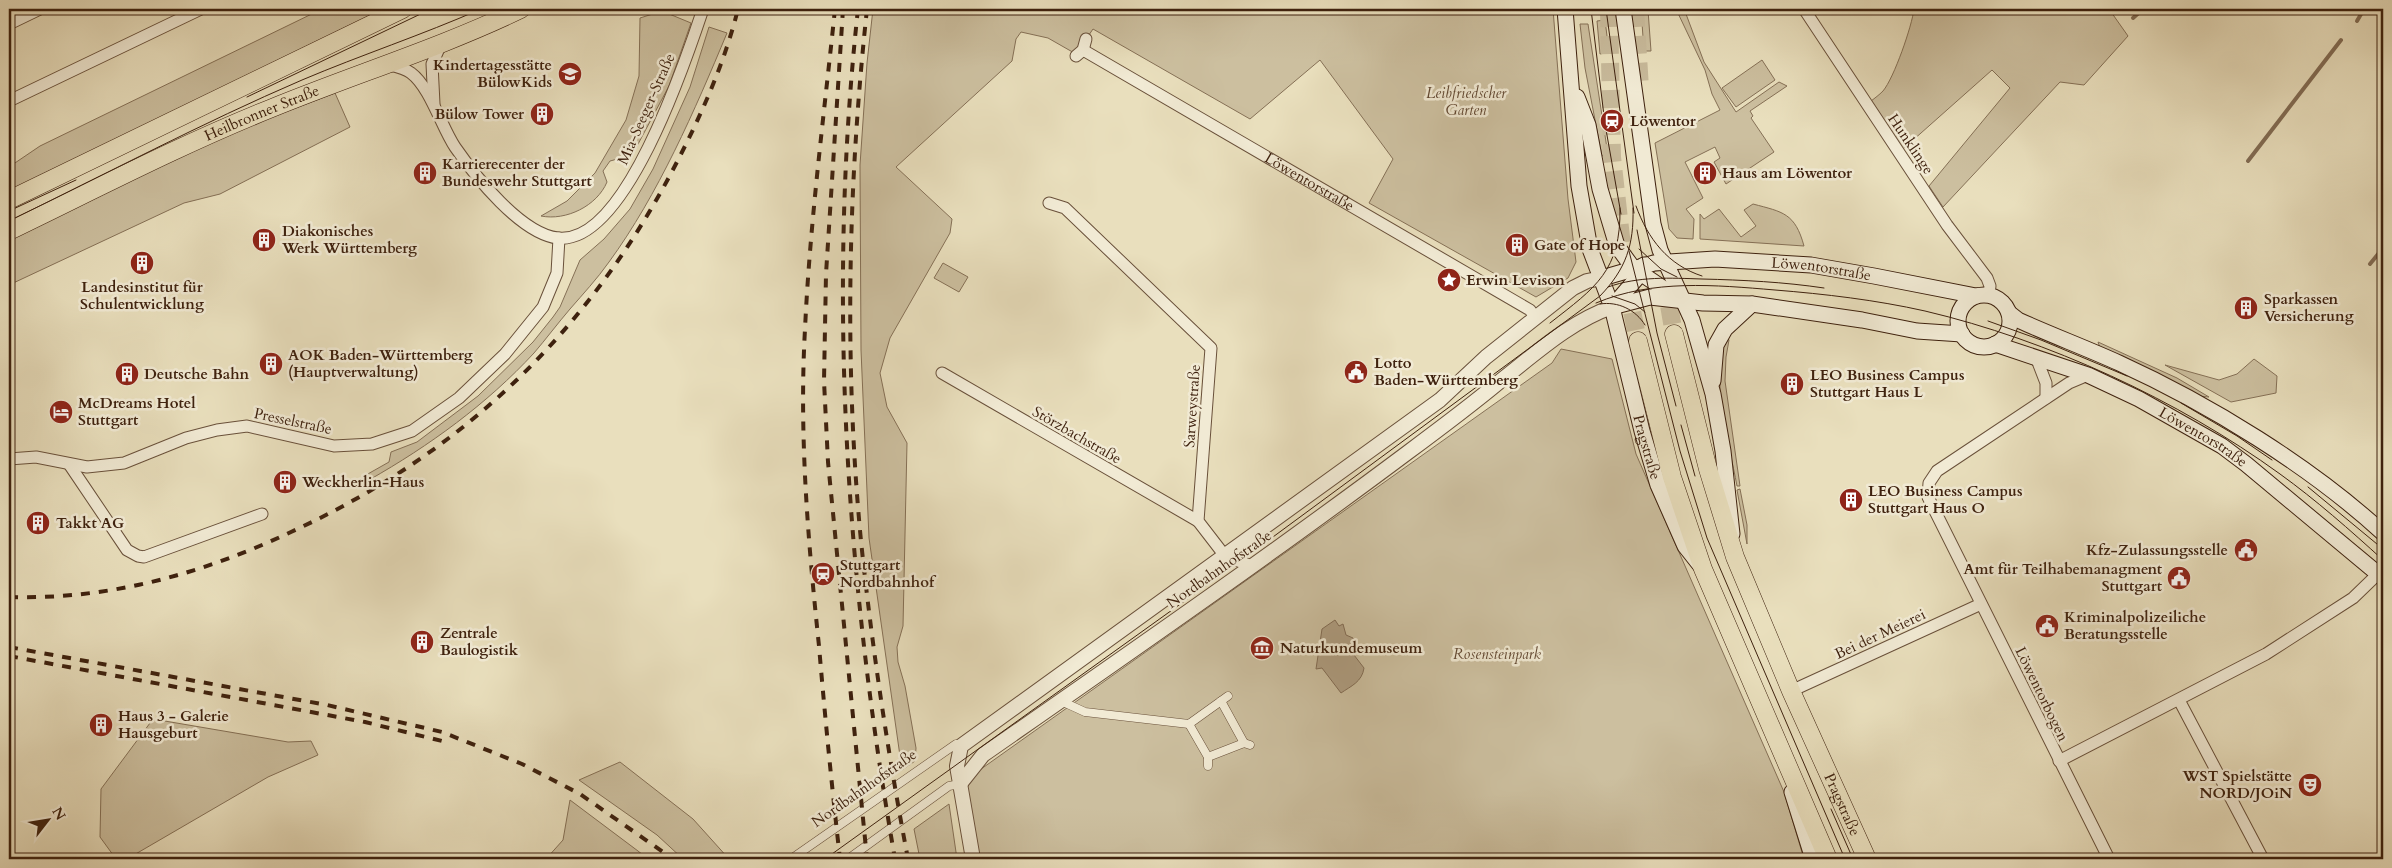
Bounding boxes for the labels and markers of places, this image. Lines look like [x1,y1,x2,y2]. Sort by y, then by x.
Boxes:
place label: Kindertagesstätte BülowKids [433,55,552,92]
school or university icon: Kindertagesstätte BülowKids [557,61,583,87]
building icon: Bülow Tower [529,101,555,127]
place label: Bülow Tower [434,104,525,124]
station icon: Löwentor [1599,108,1625,134]
place label: Löwentor [1630,111,1697,131]
place label: Karrierecenter der Bundeswehr Stuttgart [442,154,592,191]
building icon: Karrierecenter der Bundeswehr Stuttgart [412,160,438,186]
building icon: Haus am Löwentor [1692,160,1718,186]
place label: Haus am Löwentor [1722,163,1853,183]
place label: Diakonisches Werk Württemberg [281,221,417,258]
building icon: Diakonisches Werk Württemberg [251,227,277,253]
building icon: Gate of Hope [1504,232,1530,258]
place label: Gate of Hope [1534,235,1625,255]
building icon: Landesinstitut für Schulentwicklung [129,250,155,276]
place icon: Erwin Levison [1436,267,1462,293]
place label: Erwin Levison [1466,270,1565,290]
place label: Landesinstitut für Schulentwicklung [80,277,204,314]
place label: Sparkassen Versicherung [2264,289,2354,326]
building icon: Sparkassen Versicherung [2233,295,2259,321]
place label: AOK Baden-Württemberg (Hauptverwaltung) [288,345,473,382]
building icon: AOK Baden-Württemberg (Hauptverwaltung) [258,351,284,377]
place label: Lotto Baden-Württemberg [1374,353,1518,390]
public building icon: Lotto Baden-Württemberg [1343,359,1369,385]
building icon: Deutsche Bahn [114,361,140,387]
place label: Deutsche Bahn [144,364,250,384]
place label: LEO Business Campus Stuttgart Haus L [1810,365,1964,402]
building icon: LEO Business Campus Stuttgart Haus L [1779,371,1805,397]
place label: McDreams Hotel Stuttgart [78,393,196,430]
hotel icon: McDreams Hotel Stuttgart [48,399,74,425]
building icon: Weckherlin-Haus [272,469,298,495]
place label: Weckherlin-Haus [301,472,424,492]
place label: LEO Business Campus Stuttgart Haus O [1868,481,2022,518]
building icon: LEO Business Campus Stuttgart Haus O [1838,487,1864,513]
building icon: Takkt AG [25,510,51,536]
place label: Takkt AG [56,513,124,533]
public building icon: Kfz-Zulassungsstelle [2233,537,2259,563]
place label: Kfz-Zulassungsstelle [2086,540,2228,560]
place label: Stuttgart Nordbahnhof [840,555,937,592]
place label: Amt für Teilhabemanagment Stuttgart [1963,559,2163,596]
station icon: Stuttgart Nordbahnhof [810,561,836,587]
public building icon: Amt für Teilhabemanagment Stuttgart [2166,565,2192,591]
place label: Kriminalpolizeiliche Beratungsstelle [2064,607,2206,644]
public building icon: Kriminalpolizeiliche Beratungsstelle [2034,613,2060,639]
place label: Zentrale Baulogistik [440,623,519,660]
building icon: Zentrale Baulogistik [409,629,435,655]
museum icon: Naturkundemuseum [1249,635,1275,661]
place label: Naturkundemuseum [1280,638,1423,658]
place label: Haus 3 - Galerie Hausgeburt [118,706,229,743]
building icon: Haus 3 - Galerie Hausgeburt [88,712,114,738]
place label: WST Spielstätte NORD/JOiN [2181,766,2292,803]
theatre icon: WST Spielstätte NORD/JOiN [2297,772,2323,798]

